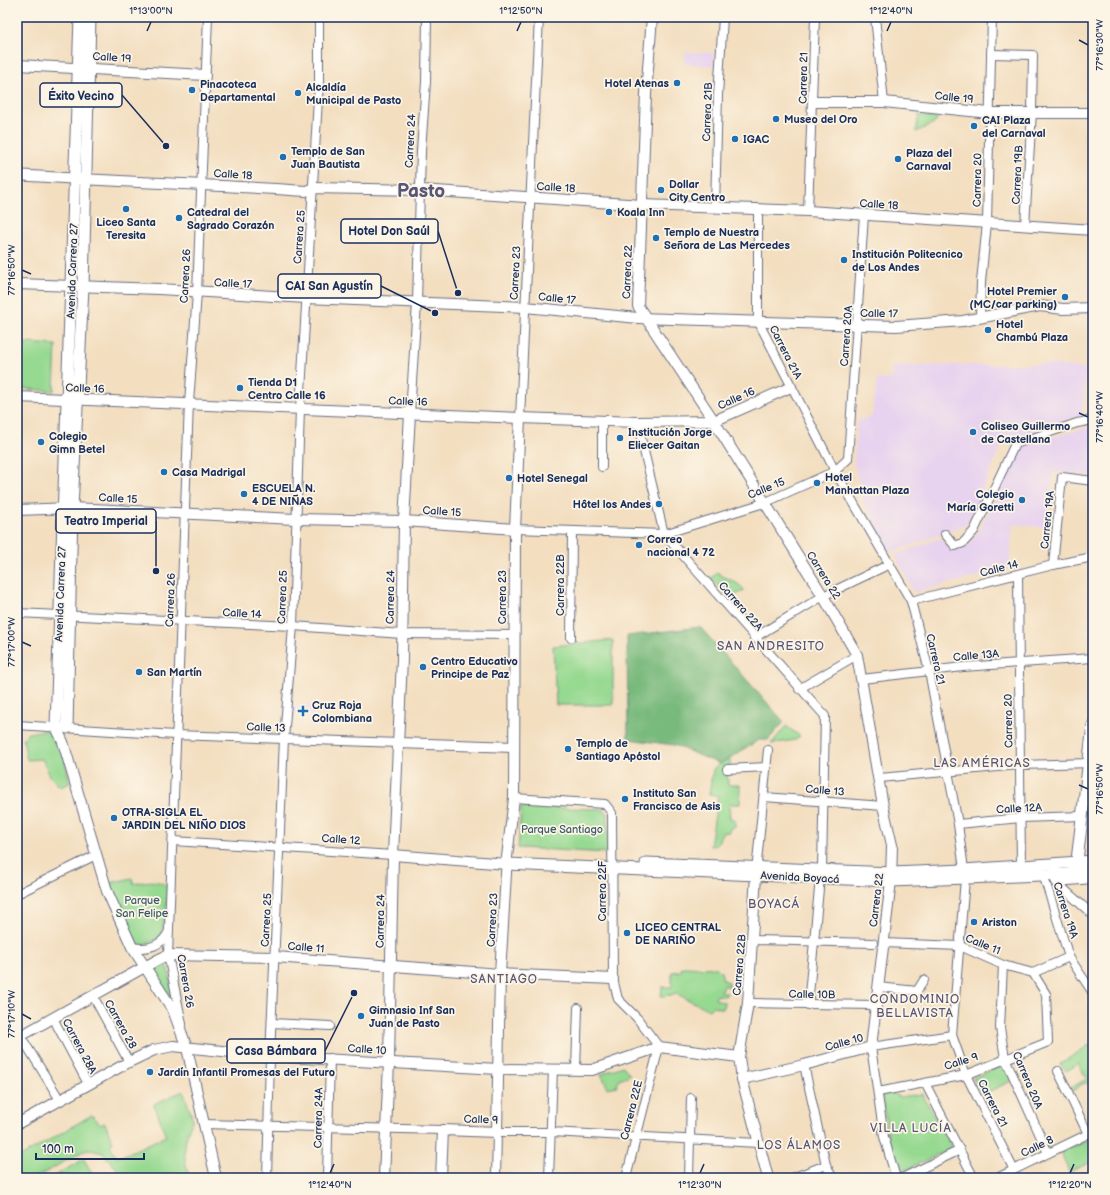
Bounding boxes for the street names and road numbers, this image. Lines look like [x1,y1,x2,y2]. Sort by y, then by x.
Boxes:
street label: Calle 19 [92,50,132,65]
street label: Carrera 21 [797,52,810,104]
street label: Carrera 21B [700,82,715,142]
street label: Calle 19 [934,89,974,106]
street label: Carrera 24 [403,113,418,168]
street label: Carrera 19B [1009,145,1026,205]
street label: Carrera 20 [971,152,984,207]
street label: Calle 18 [213,167,253,182]
street label: Calle 18 [536,180,576,195]
street label: Calle 18 [859,197,899,212]
street label: Carrera 25 [291,210,308,264]
street label: Avenida Carrera 27 [64,222,81,319]
street label: Carrera 22 [620,244,635,299]
street label: Carrera 23 [508,245,523,300]
street label: Carrera 26 [178,248,193,304]
street label: Calle 17 [214,276,253,291]
street label: Calle 17 [537,290,577,307]
street label: Carrera 20A [838,305,855,367]
street label: Calle 17 [860,307,899,320]
street label: Carrera 21A [766,323,805,382]
street label: Calle 16 [65,381,105,396]
street label: Calle 16 [716,384,757,412]
street label: Calle 16 [388,394,428,409]
street label: Calle 15 [746,475,787,502]
street label: Carrera 19A [1038,490,1057,550]
street label: Calle 15 [98,491,138,506]
street label: Calle 15 [422,504,462,519]
street label: Avenida Carrera 27 [52,545,69,642]
street label: Carrera 22 [804,549,844,602]
street label: Carrera 22B [554,554,567,616]
street label: Calle 14 [978,557,1020,580]
street label: Carrera 24 [384,569,397,624]
street label: Carrera 25 [275,570,290,624]
street label: Carrera 23 [496,570,509,624]
street label: Carrera 26 [163,572,178,627]
street label: Carrera 22A [716,579,766,634]
street label: Calle 14 [222,606,262,621]
street label: Carrera 21 [923,632,948,686]
street label: Calle 13A [953,647,1000,664]
street label: Carrera 20 [1002,693,1015,748]
street label: Calle 13 [246,720,286,735]
street label: Calle 13 [805,782,845,799]
street label: Calle 12A [996,801,1043,816]
street label: Calle 12 [321,832,361,847]
street label: Carrera 22F [596,860,609,921]
street label: Avenida Boyacá [760,869,840,886]
street label: Carrera 22 [867,872,886,928]
street label: Carrera 19A [1050,880,1081,940]
street label: Carrera 23 [485,892,500,947]
street label: Carrera 25 [259,893,274,947]
street label: Carrera 24 [374,893,387,948]
street label: Calle 11 [963,932,1002,957]
street label: Carrera 22B [730,933,749,996]
street label: Calle 11 [287,939,325,956]
street label: Carrera 26 [174,953,197,1009]
street label: Calle 10B [789,988,836,1001]
street label: Carrera 28 [102,997,139,1051]
street label: Carrera 28A [60,1016,100,1076]
street label: Calle 10 [824,1031,865,1054]
street label: Calle 10 [347,1042,387,1057]
street label: Calle 9 [943,1050,980,1073]
street label: Carrera 20A [1010,1050,1046,1111]
street label: Carrera 21 [975,1077,1010,1129]
street label: Carrera 22E [618,1079,645,1142]
street label: Carrera 24A [311,1087,326,1149]
street label: Calle 9 [463,1112,499,1127]
street label: Calle 8 [1019,1133,1056,1160]

